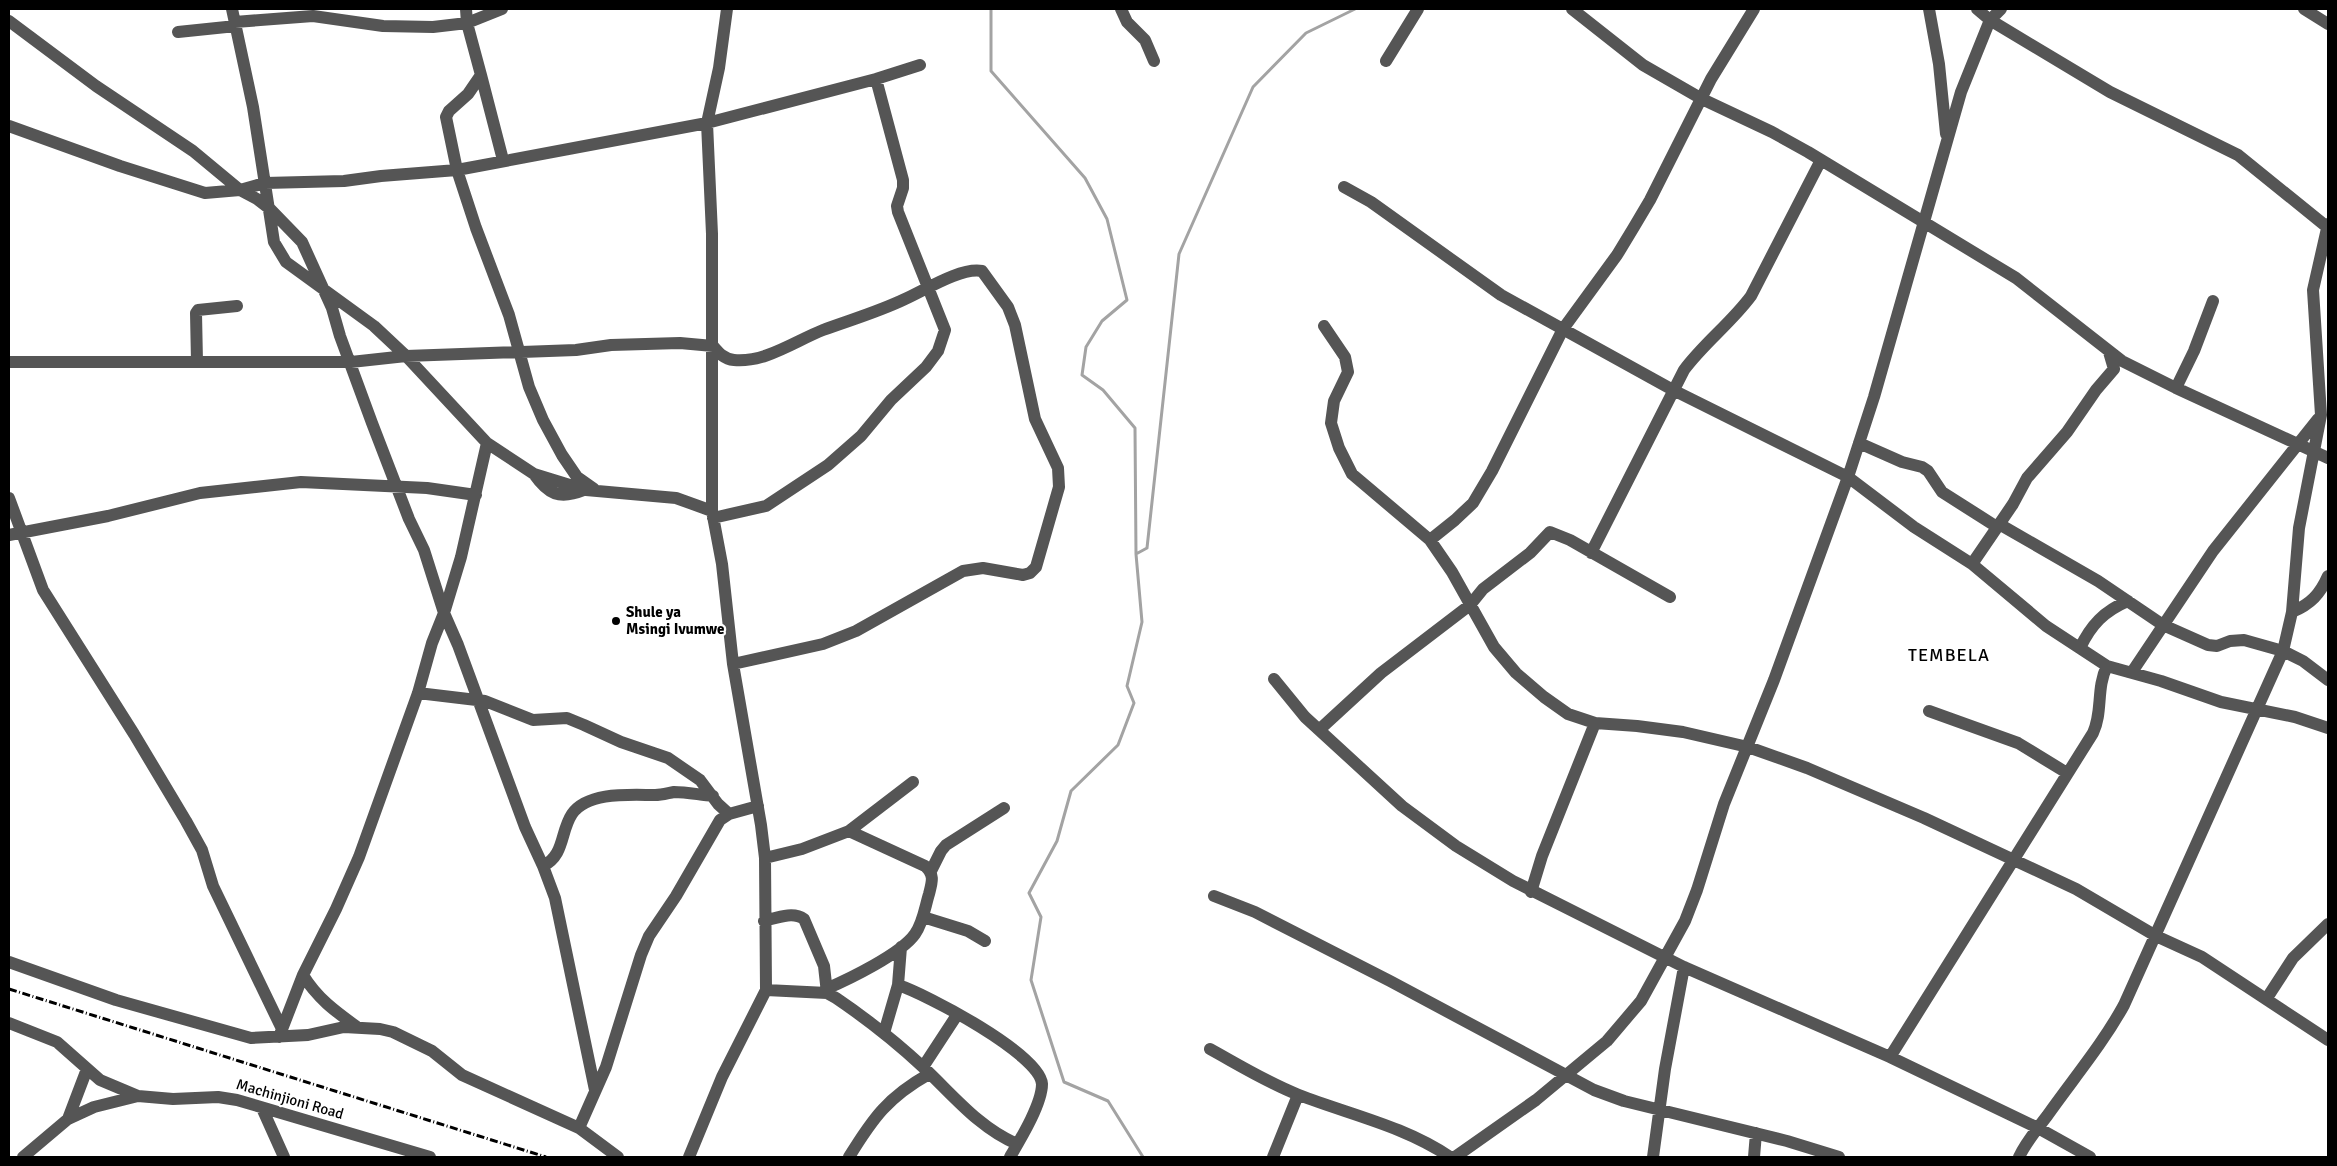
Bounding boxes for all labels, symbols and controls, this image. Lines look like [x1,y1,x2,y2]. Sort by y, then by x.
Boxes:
place label: Shule ya Msingi Ivumwe [626,603,725,638]
marker: Shule ya Msingi Ivumwe [610,615,622,627]
district label: TEMBELA [1908,644,1990,666]
street label: Machinjioni Road [234,1075,346,1123]

